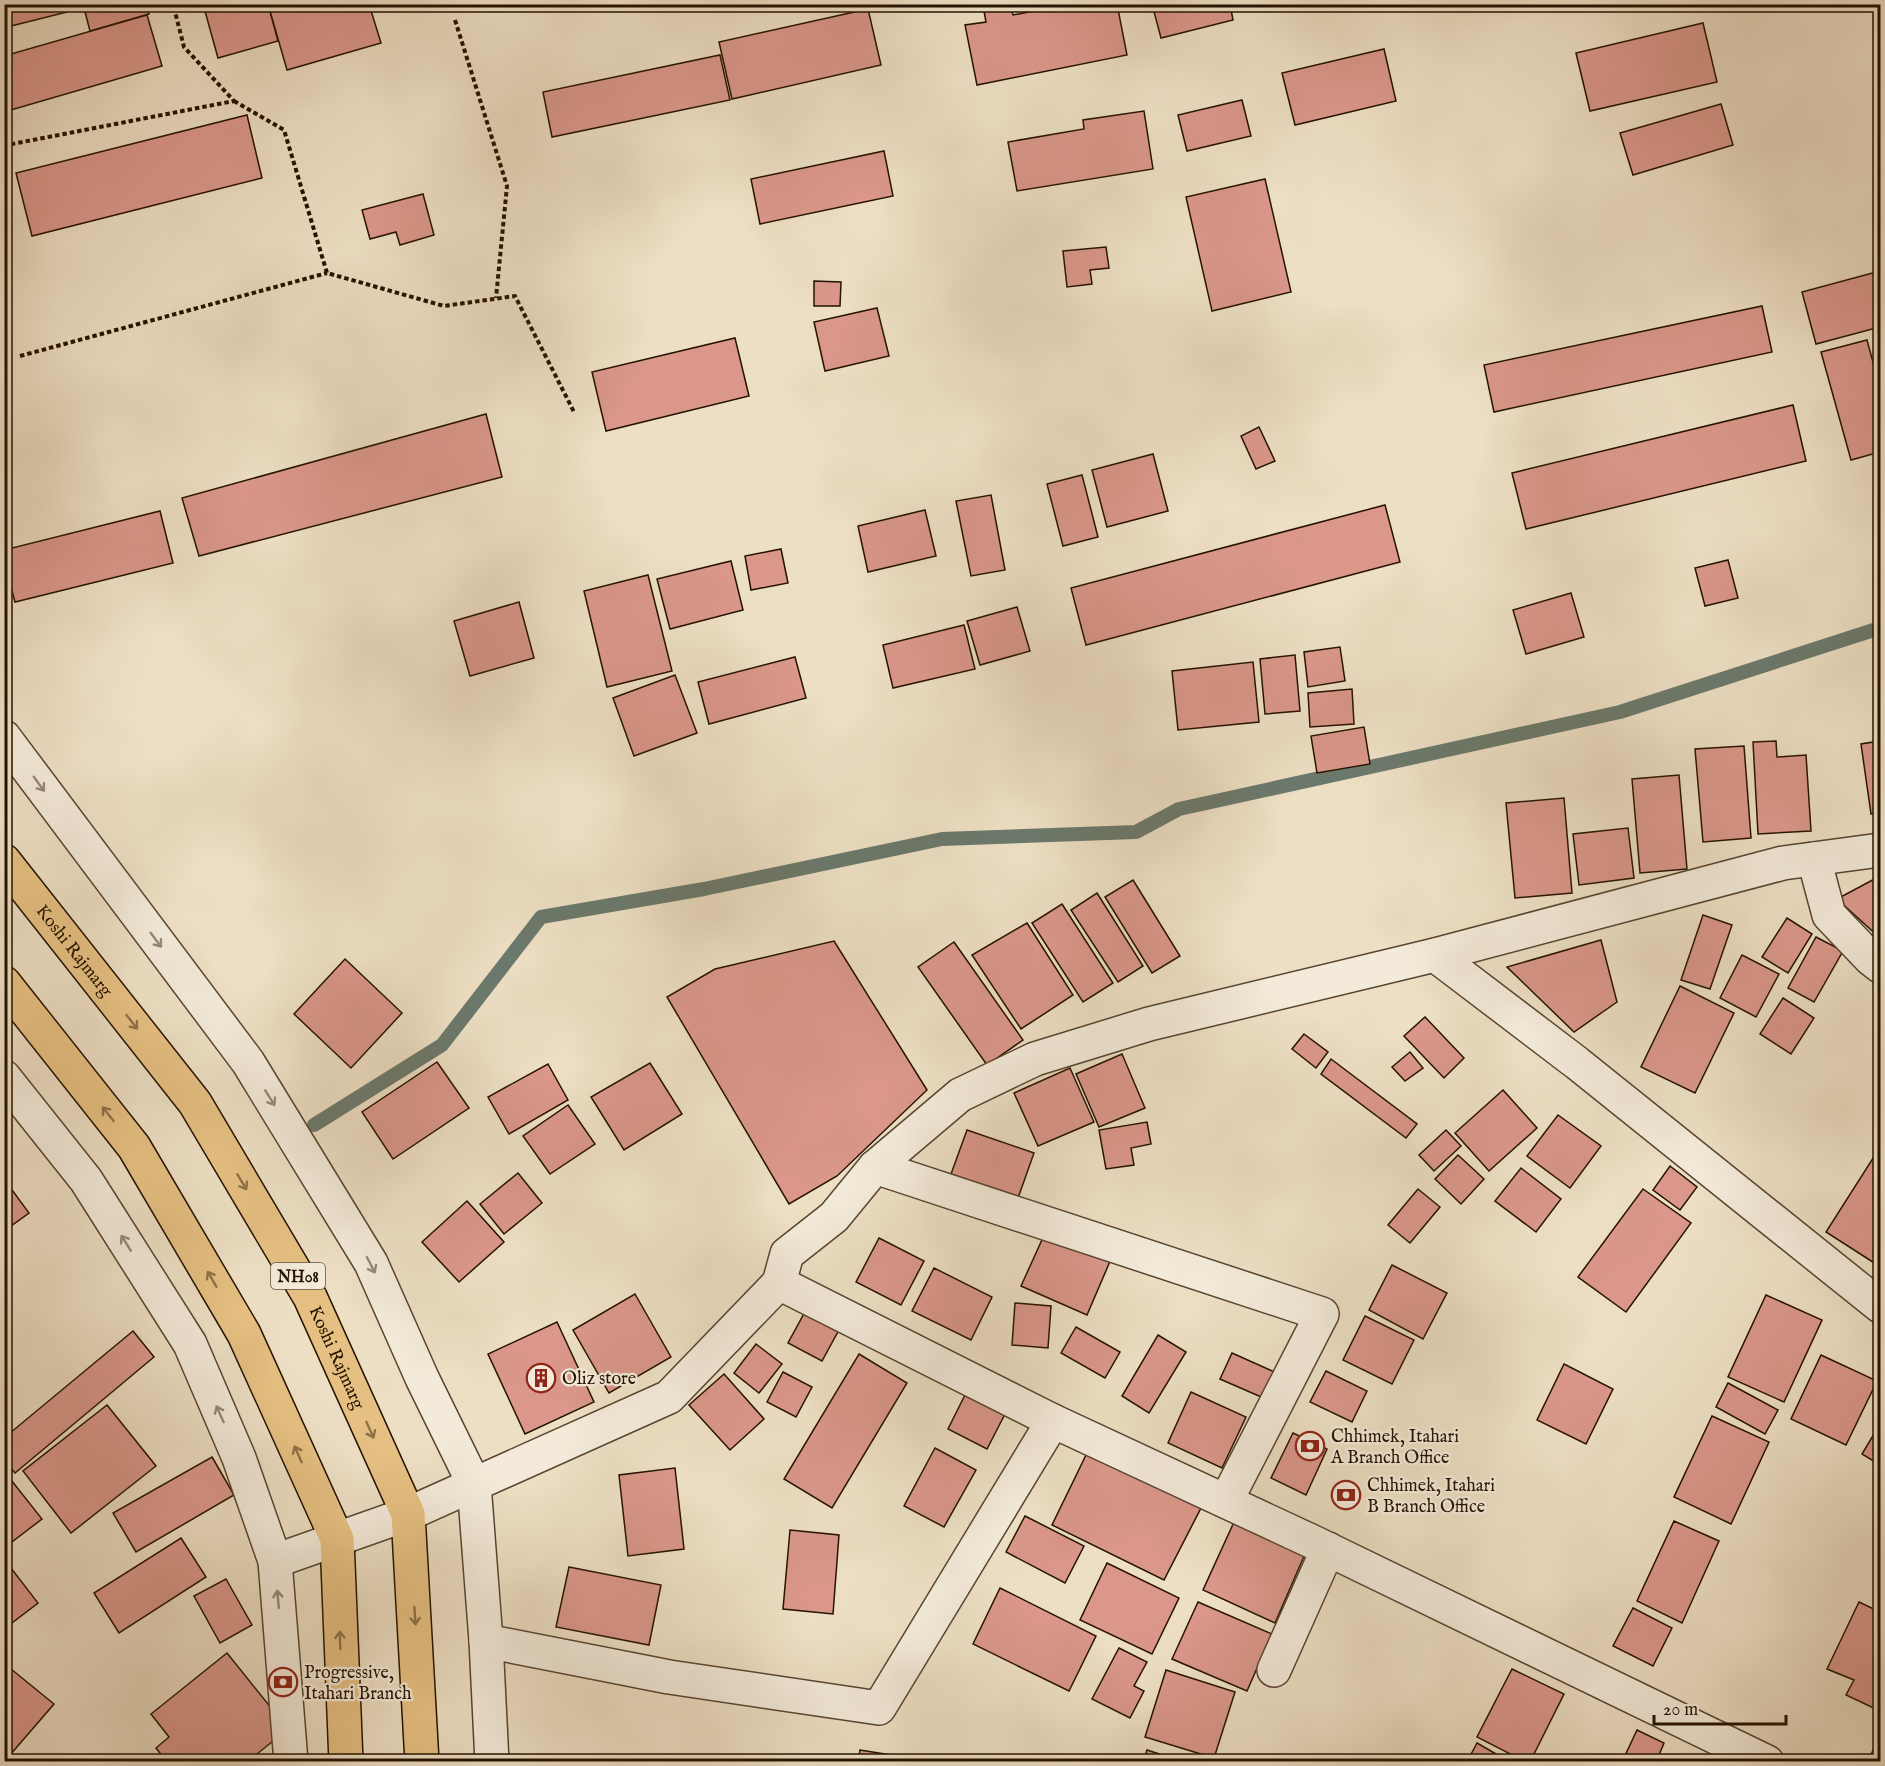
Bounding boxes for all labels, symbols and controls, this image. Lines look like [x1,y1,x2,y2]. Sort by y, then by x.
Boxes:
one-way arrow [33,775,45,791]
street label: Koshi Rajmarg [30,901,117,1002]
one-way arrow [150,932,162,948]
one-way arrow [125,1014,138,1030]
one-way arrow [264,1089,276,1106]
one-way arrow [102,1106,115,1122]
one-way arrow [237,1173,249,1190]
one-way arrow [120,1235,132,1252]
one-way arrow [366,1255,377,1273]
road number: NH08 [271,1263,325,1289]
one-way arrow [205,1271,217,1288]
street label: Koshi Rajmarg [303,1303,369,1413]
building icon: Oliz store [525,1362,557,1394]
place label: Oliz store [562,1368,636,1391]
one-way arrow [214,1405,225,1423]
one-way arrow [365,1420,377,1438]
place label: Chhimek, Itahari A Branch Office [1330,1426,1459,1470]
bank icon: Chhimek, Itahari A Branch Office [1294,1430,1326,1462]
one-way arrow [291,1445,303,1463]
place label: Chhimek, Itahari B Branch Office [1367,1475,1495,1519]
bank icon: Chhimek, Itahari B Branch Office [1330,1479,1362,1511]
one-way arrow [272,1589,283,1609]
one-way arrow [410,1606,421,1626]
one-way arrow [335,1631,346,1651]
place label: Progressive, Itahari Branch [304,1662,412,1706]
bank icon: Progressive, Itahari Branch [267,1666,299,1698]
scale bar [1654,1688,1786,1726]
text: 20 m [1663,1699,1698,1722]

